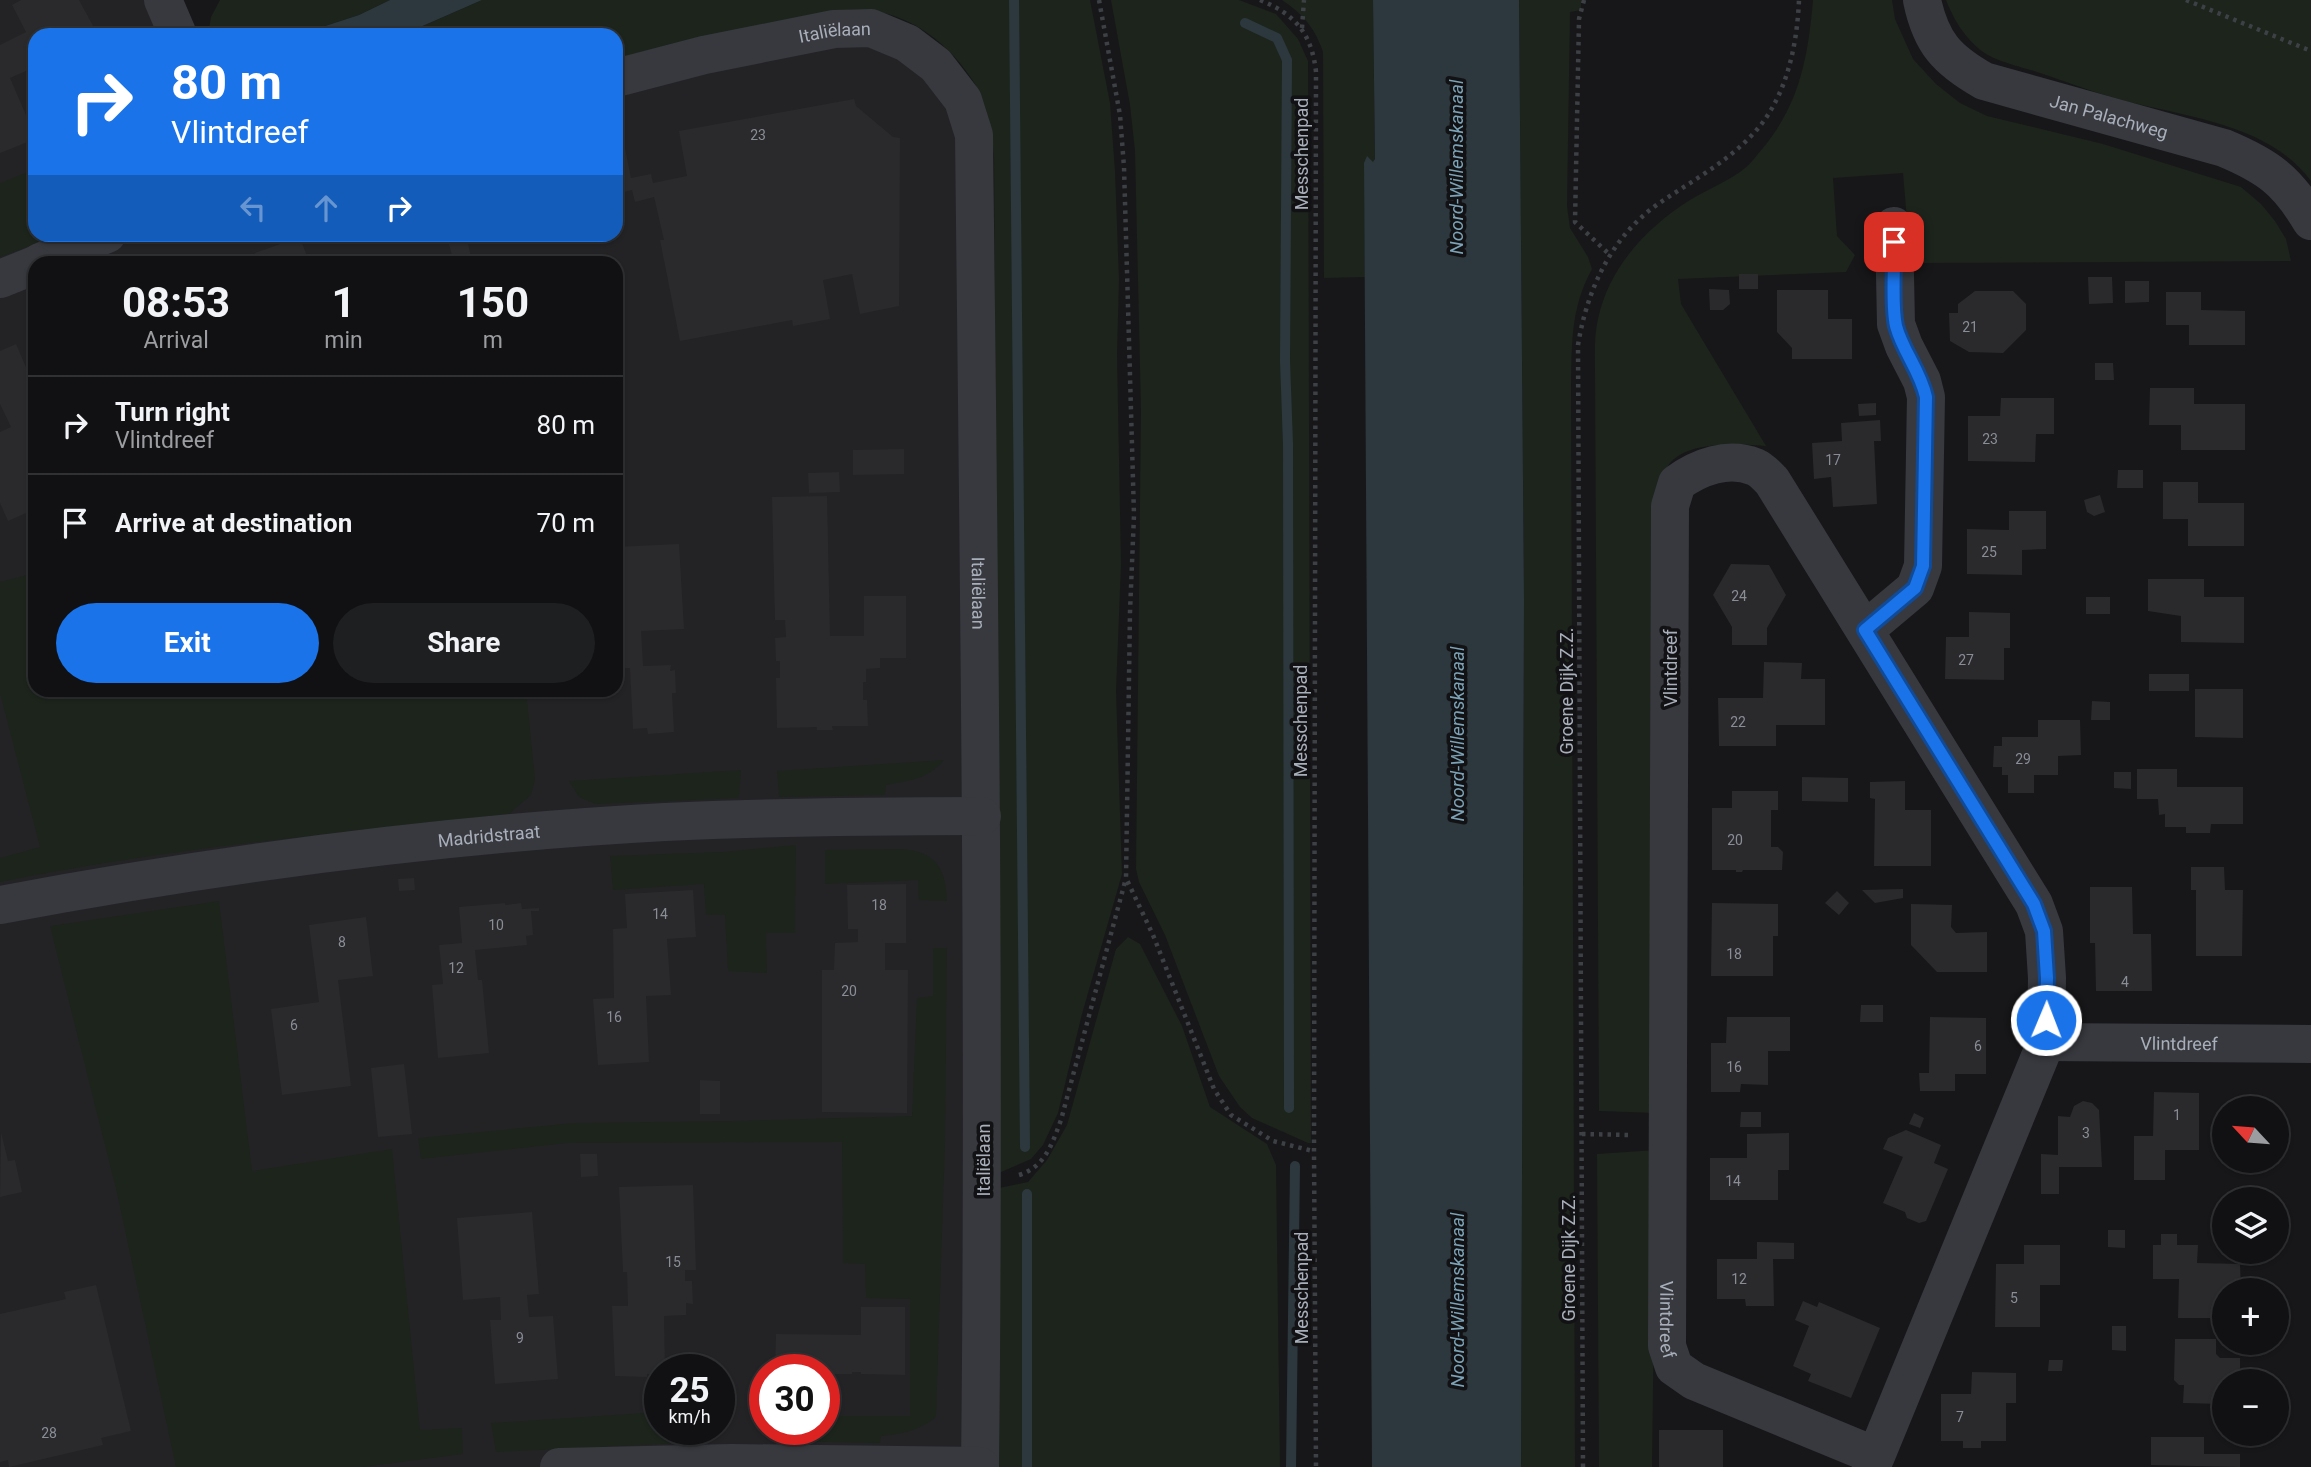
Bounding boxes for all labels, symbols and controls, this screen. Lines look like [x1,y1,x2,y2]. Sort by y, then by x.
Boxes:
street label: Italiëlaan [797,18,871,46]
text: 80 m [171,54,282,111]
icon: right [56,56,147,147]
water label: Noord-Willemskanaal [1445,79,1468,255]
street label: Jan Palachweg [2047,89,2171,142]
street label: Messchenpad [1291,98,1312,210]
text: Vlintdreef [171,113,309,151]
house number: 23 [750,127,766,143]
icon: left [234,189,272,227]
icon: ahead [307,189,345,227]
icon: right [380,189,418,227]
pin [1864,212,1924,272]
icon: arrive [1875,223,1913,261]
text: 08:53 [122,278,230,327]
text: 1 [331,278,356,327]
text: 150 [457,278,529,327]
house number: 21 [1962,319,1978,335]
text: Arrival [143,327,209,354]
text: min [324,327,363,354]
text: m [483,327,503,354]
text: Turn right [115,397,230,427]
icon: right [56,406,94,444]
text: 80 m [537,410,595,440]
text: Vlintdreef [115,427,214,454]
house number: 23 [1982,431,1998,447]
house number: 17 [1825,452,1841,468]
icon: arrive [56,504,94,542]
text: Arrive at destination [115,508,352,538]
text: 70 m [537,508,595,538]
house number: 25 [1981,544,1997,560]
street label: Italiëlaan [968,557,990,630]
house number: 24 [1731,588,1747,604]
button: Exit [56,603,319,683]
button: Share [333,603,595,683]
street label: Groene Dijk Z.Z. [1556,627,1577,755]
street label: Vlintdreef [1660,629,1681,707]
water label: Noord-Willemskanaal [1446,646,1469,822]
house number: 27 [1958,652,1974,668]
street label: Messchenpad [1290,665,1311,777]
house number: 22 [1730,714,1746,730]
house number: 29 [2015,751,2031,767]
street label: Madridstraat [437,820,541,851]
house number: 20 [1727,832,1743,848]
house number: 18 [871,897,887,913]
house number: 14 [652,906,668,922]
house number: 10 [488,917,504,933]
house number: 8 [338,934,346,950]
house number: 18 [1726,946,1742,962]
house number: 12 [448,960,464,976]
house number: 4 [2121,974,2129,990]
house number: 20 [841,983,857,999]
position arrow [2009,983,2083,1057]
house number: 16 [606,1009,622,1025]
house number: 6 [290,1017,298,1033]
street label: Vlintdreef [2140,1032,2219,1054]
house number: 6 [1974,1038,1982,1054]
house number: 16 [1726,1059,1742,1075]
north arrow [2212,1096,2289,1172]
map controls [2212,1096,2289,1446]
house number: 1 [2173,1107,2181,1123]
street label: Italiëlaan [973,1124,994,1196]
house number: 3 [2082,1125,2090,1141]
house number: 14 [1725,1173,1741,1189]
button: layers [2212,1187,2289,1264]
street label: Groene Dijk Z.Z. [1558,1194,1579,1322]
water label: Noord-Willemskanaal [1446,1212,1469,1388]
street label: Messchenpad [1291,1232,1312,1344]
house number: 15 [665,1254,681,1270]
house number: 12 [1731,1271,1747,1287]
button: + [2212,1278,2289,1355]
street label: Vlintdreef [1656,1281,1681,1362]
house number: 5 [2010,1290,2018,1306]
house number: 9 [516,1330,524,1346]
speed limit sign: 30 [749,1354,840,1445]
button: − [2212,1369,2289,1446]
text: 25 [669,1370,710,1411]
text: km/h [668,1406,711,1427]
house number: 7 [1956,1409,1964,1425]
house number: 28 [41,1425,57,1441]

